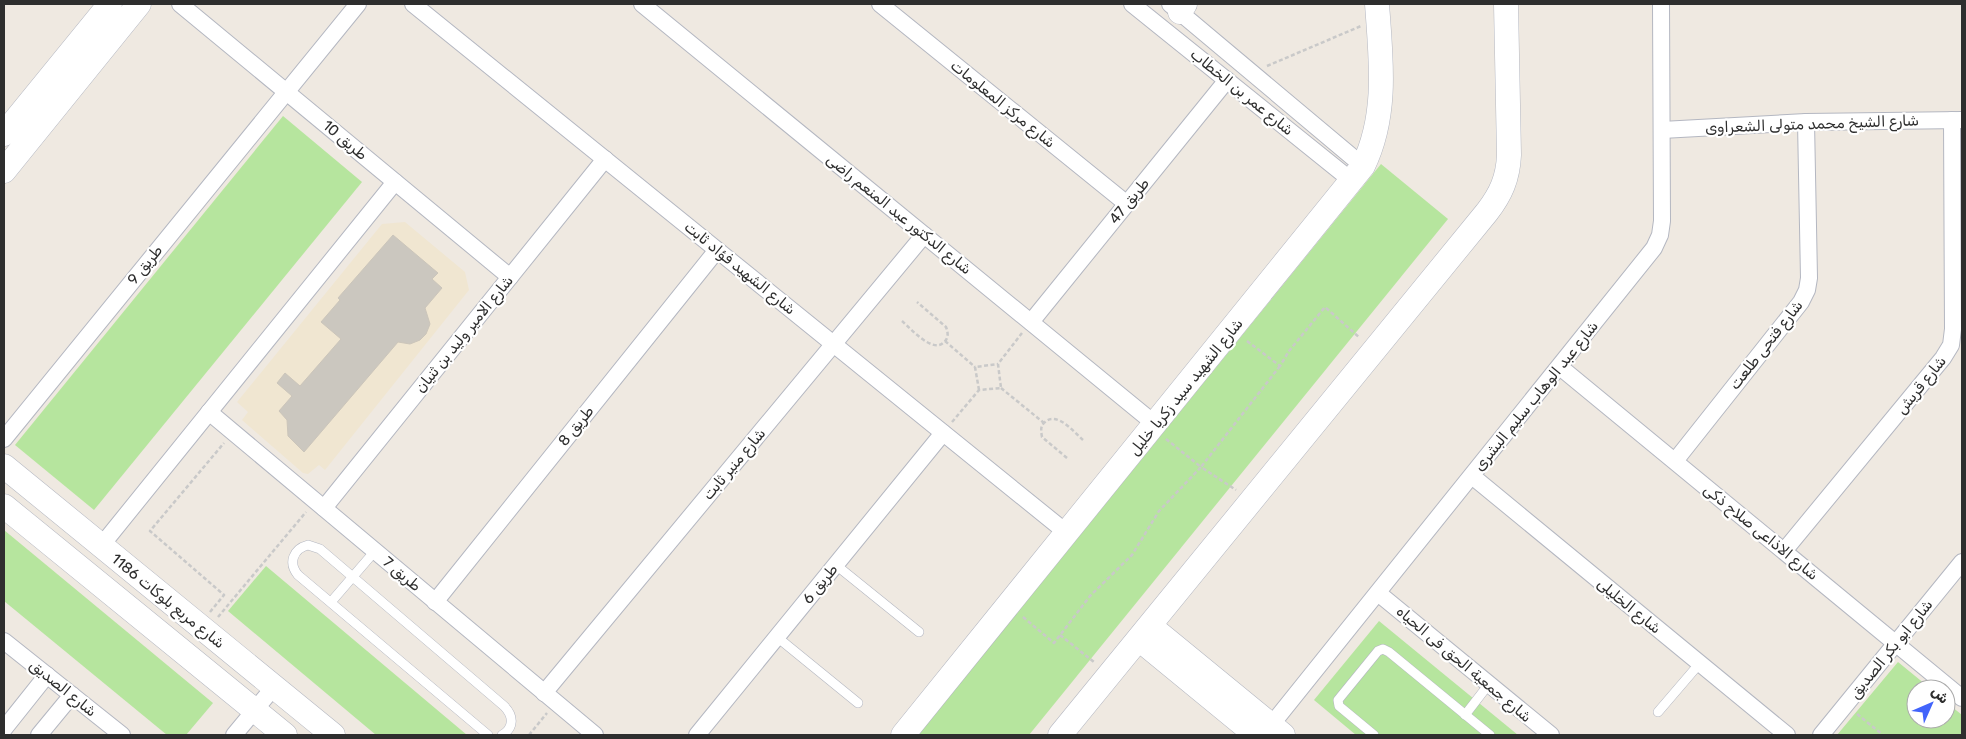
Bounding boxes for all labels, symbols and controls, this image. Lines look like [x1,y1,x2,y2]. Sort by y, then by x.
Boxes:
street label: شارع عمر بن الخطاب [1186,45,1297,141]
street label: شارع مركز المعلومات [946,56,1059,153]
street label: شارع الشيخ محمد متولى الشعراوى [1705,111,1919,139]
street label: طريق 10 [319,116,371,164]
street label: شارع الدكتور عبد المنعم راضى [822,150,975,280]
street label: طريق 47 [1105,174,1153,228]
street label: شارع الشهيد فؤاد ثابت [680,218,799,320]
street label: طريق 9 [124,242,166,288]
street label: شارع الامير وليد بن ثنيان [411,272,518,398]
street label: شارع فتحى طلعت [1725,297,1808,395]
street label: شارع الشهيد سيد زكريا خليل [1125,315,1248,460]
street label: شارع عبد الوهاب سليم البشرى [1470,317,1604,476]
street label: شارع قريش [1892,352,1951,419]
street label: طريق 8 [554,402,598,450]
street label: شارع منير ثابت [699,424,771,505]
street label: شارع الاذاعى صلاح ذكى [1699,480,1822,585]
street label: شارع مربع بلوكات 1186 [106,550,228,654]
street label: طريق 7 [379,553,425,595]
street label: طريق 6 [799,561,841,607]
street label: شارع الخليلى [1592,575,1665,639]
street label: شارع ابو بكر الصديق [1845,596,1938,703]
street label: شارع جمعية الحق فى الحياه [1391,602,1535,727]
street label: شارع الصديق [25,656,100,722]
north arrow [1906,679,1956,729]
text: ش [1928,683,1952,708]

